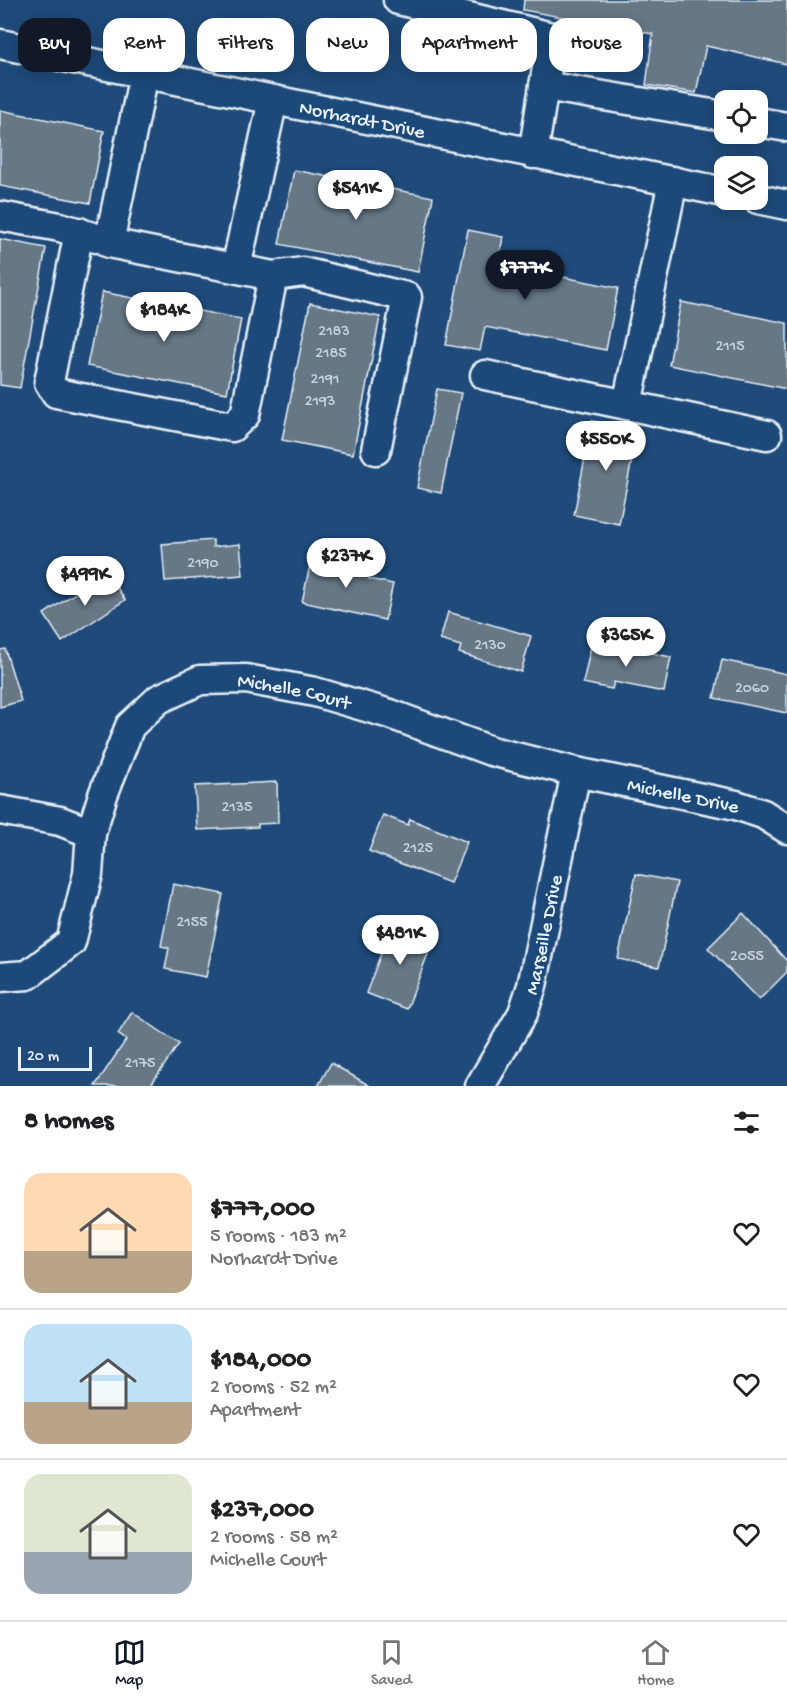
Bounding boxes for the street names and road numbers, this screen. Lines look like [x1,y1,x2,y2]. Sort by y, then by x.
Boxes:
street label: Norhardt Drive [297,97,427,146]
street label: Michelle Court [237,671,354,717]
street label: Michelle Drive [625,775,741,820]
street label: Marseille Drive [522,872,570,998]

